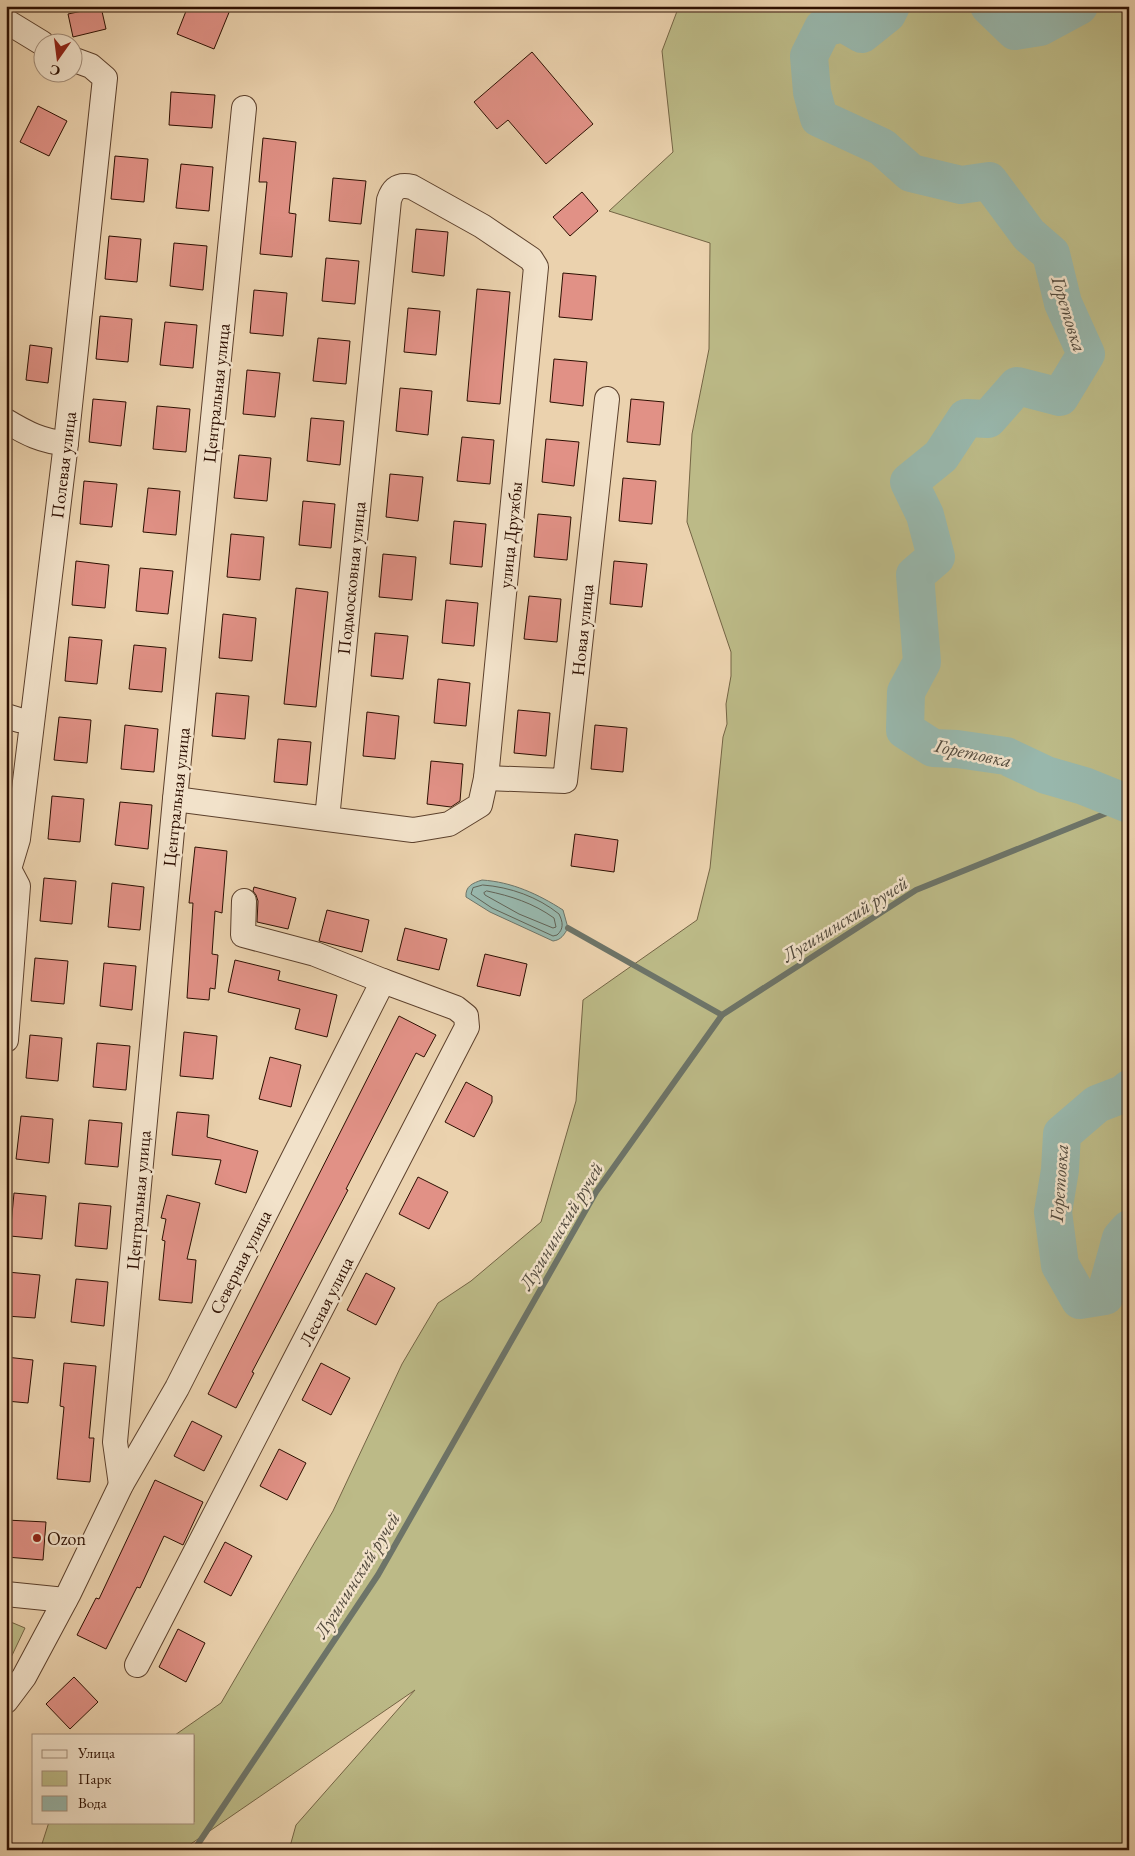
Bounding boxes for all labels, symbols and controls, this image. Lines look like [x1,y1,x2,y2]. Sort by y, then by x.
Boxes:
north arrow [32,32,82,82]
text: С [48,61,62,81]
water label: Горетовка [1045,272,1092,355]
street label: Центральная улица [197,321,235,464]
street label: Полевая улица [45,409,81,520]
street label: улица Дружбы [493,480,527,590]
street label: Подмосковная улица [332,500,371,656]
street label: Новая улица [566,582,598,677]
street label: Центральная улица [157,725,195,868]
water label: Горетовка [931,732,1014,773]
water label: Лугининский ручей [776,870,913,968]
street label: Центральная улица [120,1129,156,1271]
water label: Горетовка [1044,1143,1074,1224]
water label: Лугининский ручей [513,1157,609,1295]
street label: Северная улица [204,1205,277,1318]
street label: Лесная улица [294,1252,359,1349]
water label: Лугининский ручей [308,1507,406,1644]
place label: Ozon [47,1527,86,1550]
marker: Ozon [31,1532,43,1544]
legend [32,1734,195,1824]
text: Улица [77,1743,115,1762]
text: Парк [78,1769,111,1788]
text: Вода [78,1793,107,1812]

